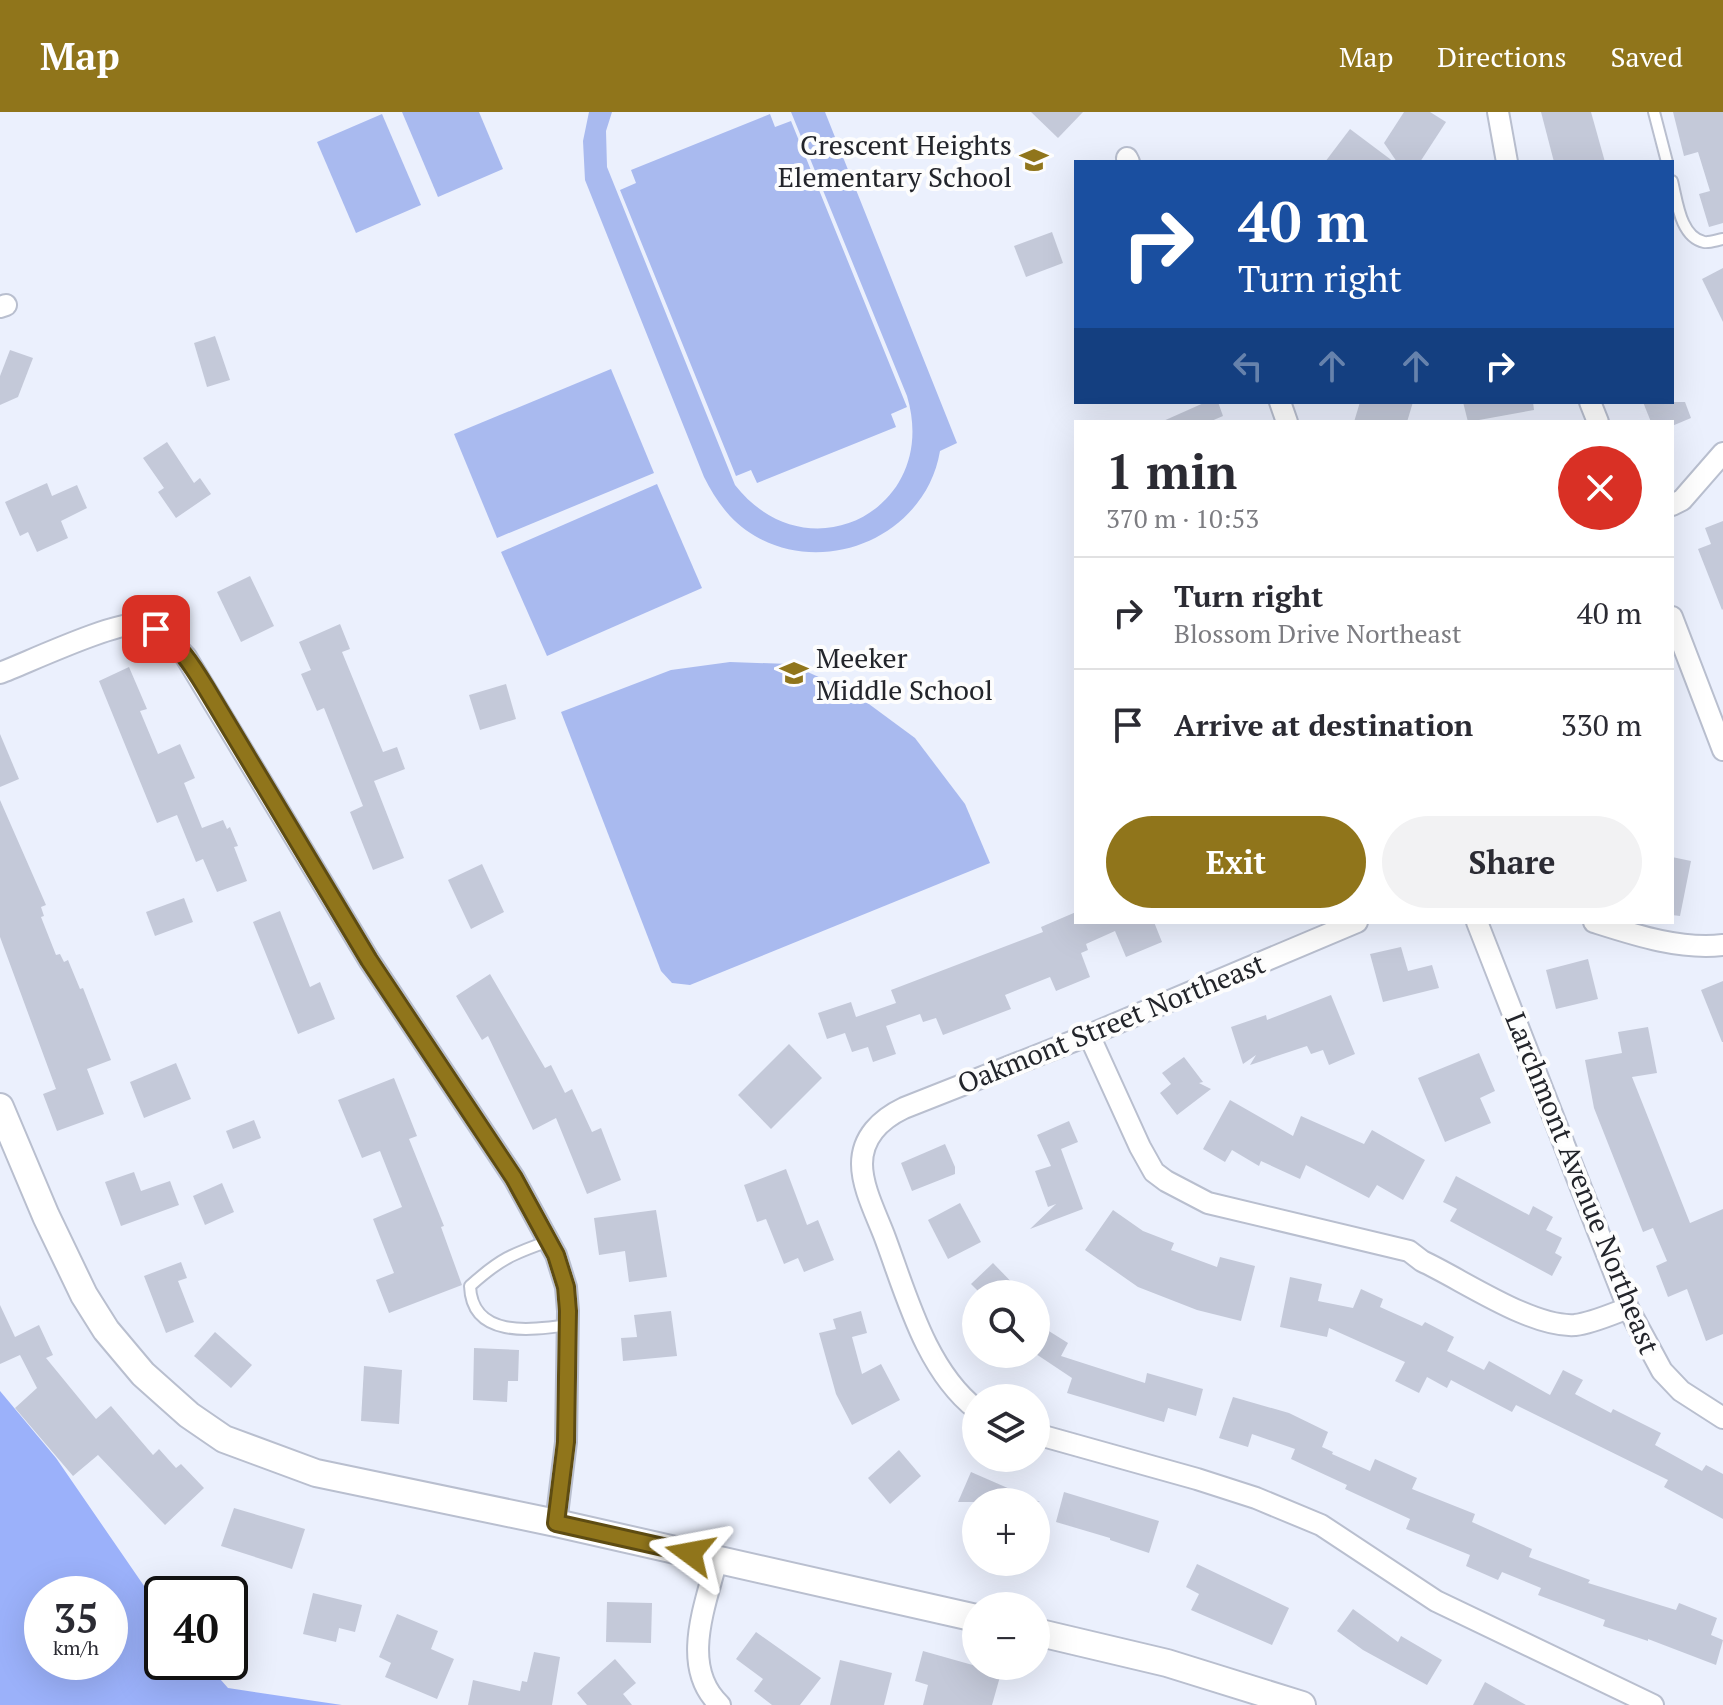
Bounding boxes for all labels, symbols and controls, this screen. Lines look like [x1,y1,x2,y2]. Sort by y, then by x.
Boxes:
text: Map [40,31,120,81]
text: Map [1339,38,1393,75]
text: Directions [1437,38,1567,75]
text: Saved [1611,38,1683,75]
place label: Crescent Heights Elementary School [778,126,1012,195]
school or university icon: Crescent Heights Elementary School [1019,145,1049,175]
text: 40 m [1238,184,1368,258]
icon: right [1106,192,1210,296]
text: Turn right [1238,255,1402,302]
icon: left [1226,344,1270,388]
icon: ahead [1310,344,1354,388]
icon: ahead [1394,344,1438,388]
icon: right [1478,344,1522,388]
text: 1 min [1106,439,1237,503]
button: close [1558,446,1642,530]
text: 370 m · 10:53 [1106,501,1259,535]
text: Turn right [1174,576,1323,616]
icon: right [1106,591,1150,635]
text: 40 m [1577,593,1642,633]
pin [122,595,190,663]
icon: arrive [134,607,178,651]
text: Blossom Drive Northeast [1174,616,1462,650]
place label: Meeker Middle School [816,639,993,708]
school or university icon: Meeker Middle School [779,658,809,688]
icon: arrive [1106,703,1150,747]
text: Arrive at destination [1174,705,1473,745]
text: 330 m [1561,705,1642,745]
button: Exit [1106,816,1366,908]
button: Share [1382,816,1642,908]
street label: Oakmont Street Northeast [952,944,1271,1102]
street label: Larchmont Avenue Northeast [1497,1007,1669,1360]
map controls [962,1280,1050,1680]
button: search [962,1280,1050,1368]
button: layers [962,1384,1050,1472]
button: + [962,1488,1050,1576]
position arrow [648,1511,732,1595]
speed limit sign: 40 [144,1576,248,1680]
text: 35 [53,1591,99,1644]
button: − [962,1592,1050,1680]
text: km/h [53,1634,99,1661]

